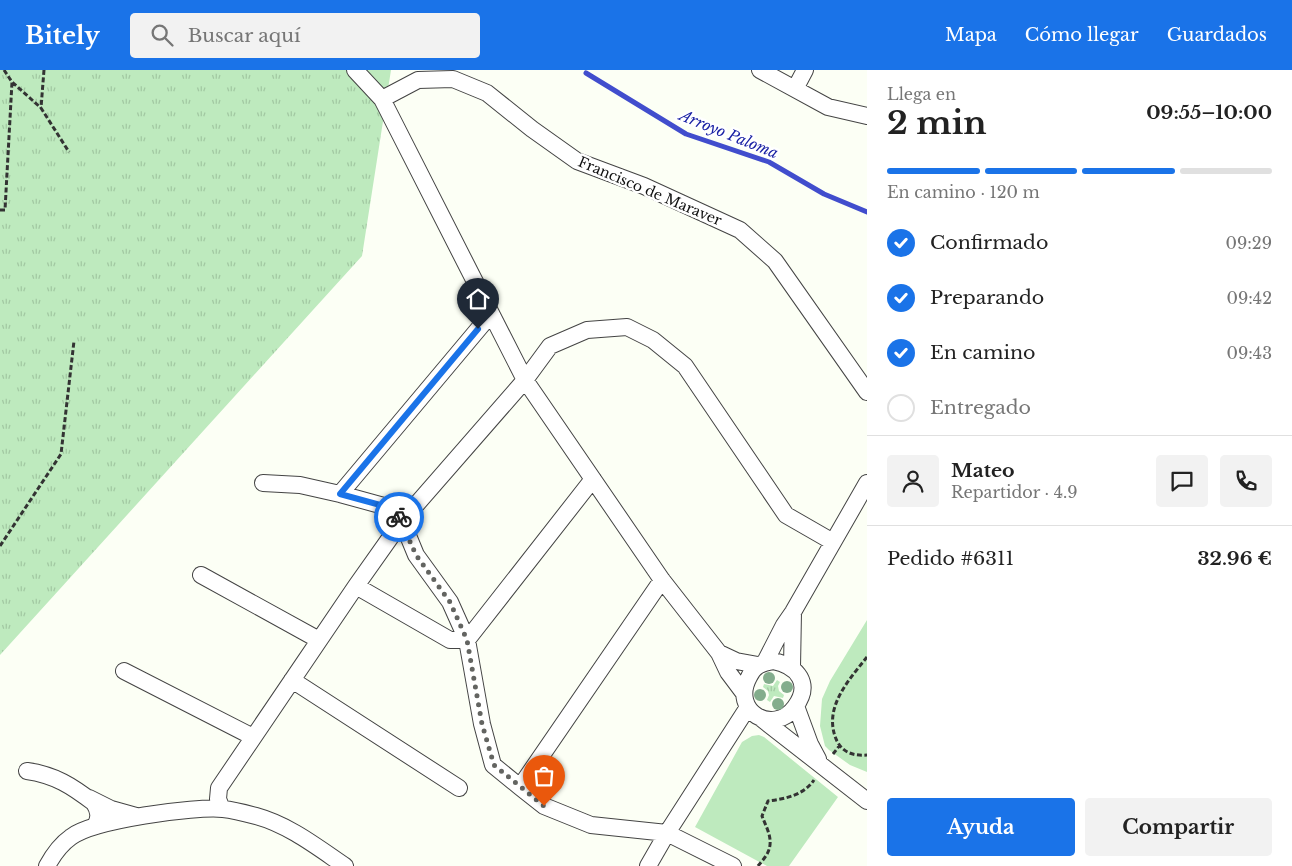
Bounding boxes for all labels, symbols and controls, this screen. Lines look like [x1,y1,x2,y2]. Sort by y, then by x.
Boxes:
search box [130,13,480,58]
text: Bitely [25,21,100,50]
icon: search [148,21,176,49]
text: Buscar aquí [188,24,300,47]
text: Mapa [945,24,997,46]
text: Cómo llegar [1025,24,1139,46]
text: Guardados [1167,24,1267,46]
text: Llega en [887,84,956,104]
text: 09:55–10:00 [1146,101,1272,124]
text: 2 min [887,103,987,143]
water label: Arroyo Paloma [675,105,781,162]
street label: Francisco de Maraver [575,153,725,230]
text: En camino · 120 m [887,182,1040,202]
icon: check [887,229,915,257]
text: Confirmado [930,231,1048,254]
text: 09:29 [1226,233,1272,253]
pin [457,278,499,329]
icon: check [887,284,915,312]
icon: home [464,285,492,313]
text: Preparando [930,286,1044,309]
text: 09:42 [1227,288,1272,308]
icon: check [887,339,915,367]
text: En camino [930,341,1035,364]
text: 09:43 [1227,343,1272,363]
text: Entregado [930,396,1031,419]
button: person [887,455,939,507]
button: chat [1156,455,1208,507]
button: phone [1220,455,1272,507]
text: Mateo [951,459,1015,482]
text: Repartidor · 4.9 [951,482,1078,502]
courier [374,492,424,542]
icon: bike [385,503,413,531]
text: Pedido #6311 [887,547,1014,570]
text: 32.96 € [1197,547,1272,570]
pin [523,755,565,806]
icon: bag [530,762,558,790]
button: Ayuda [887,798,1075,856]
button: Compartir [1085,798,1272,856]

